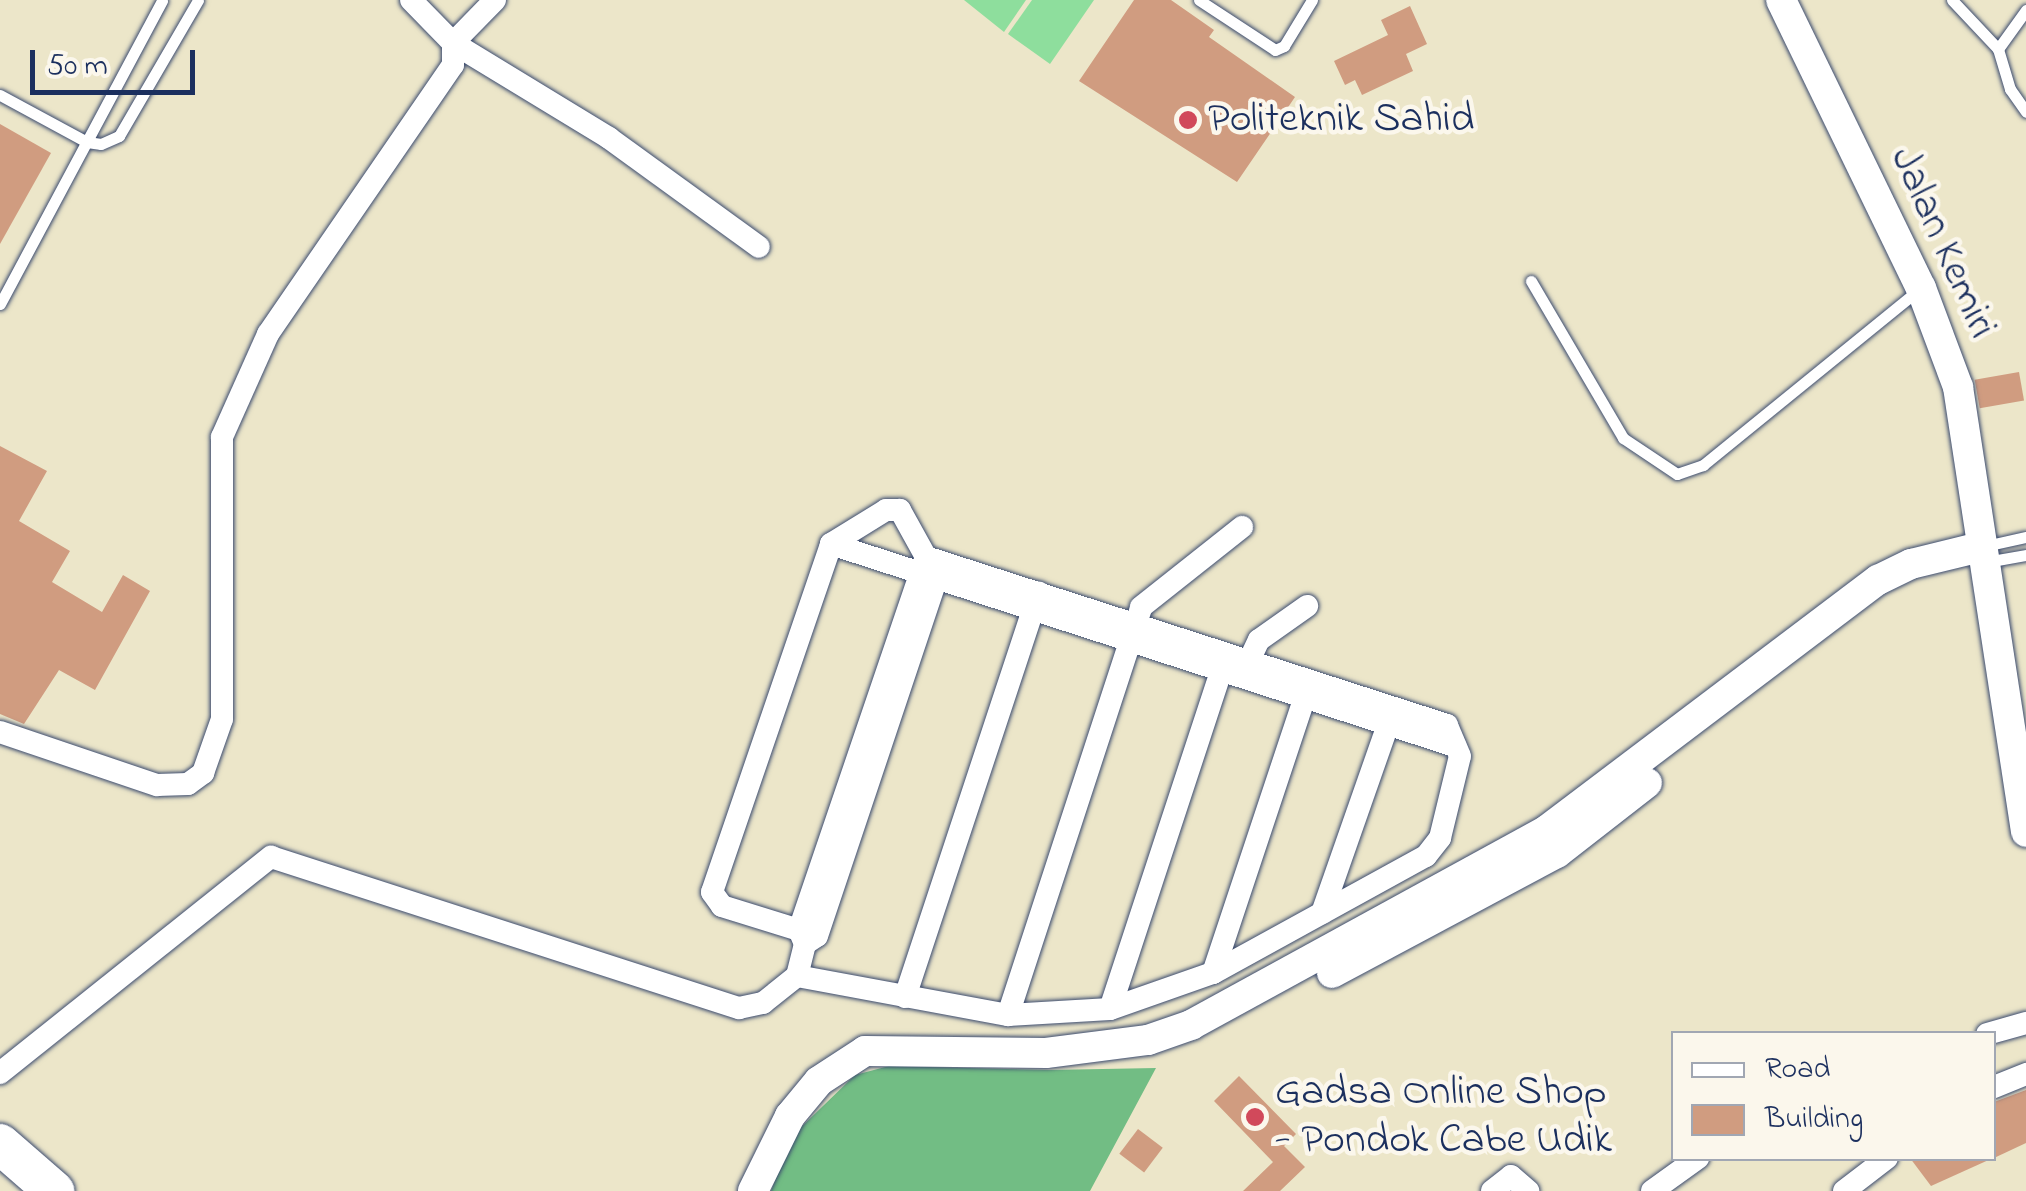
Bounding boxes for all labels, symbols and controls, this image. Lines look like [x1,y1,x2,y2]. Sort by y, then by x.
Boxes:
scale bar [35,30,200,92]
text: 50 m [47,45,108,89]
place label: Politeknik Sahid [1208,95,1474,145]
marker: Politeknik Sahid [1177,109,1199,131]
street label: Jalan Kemiri [1877,140,2007,346]
legend [1671,1031,1996,1161]
text: Road [1765,1048,1830,1092]
place label: Gadsa Online Shop - Pondok Cabe Udik [1275,1068,1612,1166]
text: Building [1765,1098,1863,1142]
marker: Gadsa Online Shop - Pondok Cabe Udik [1244,1106,1266,1128]

